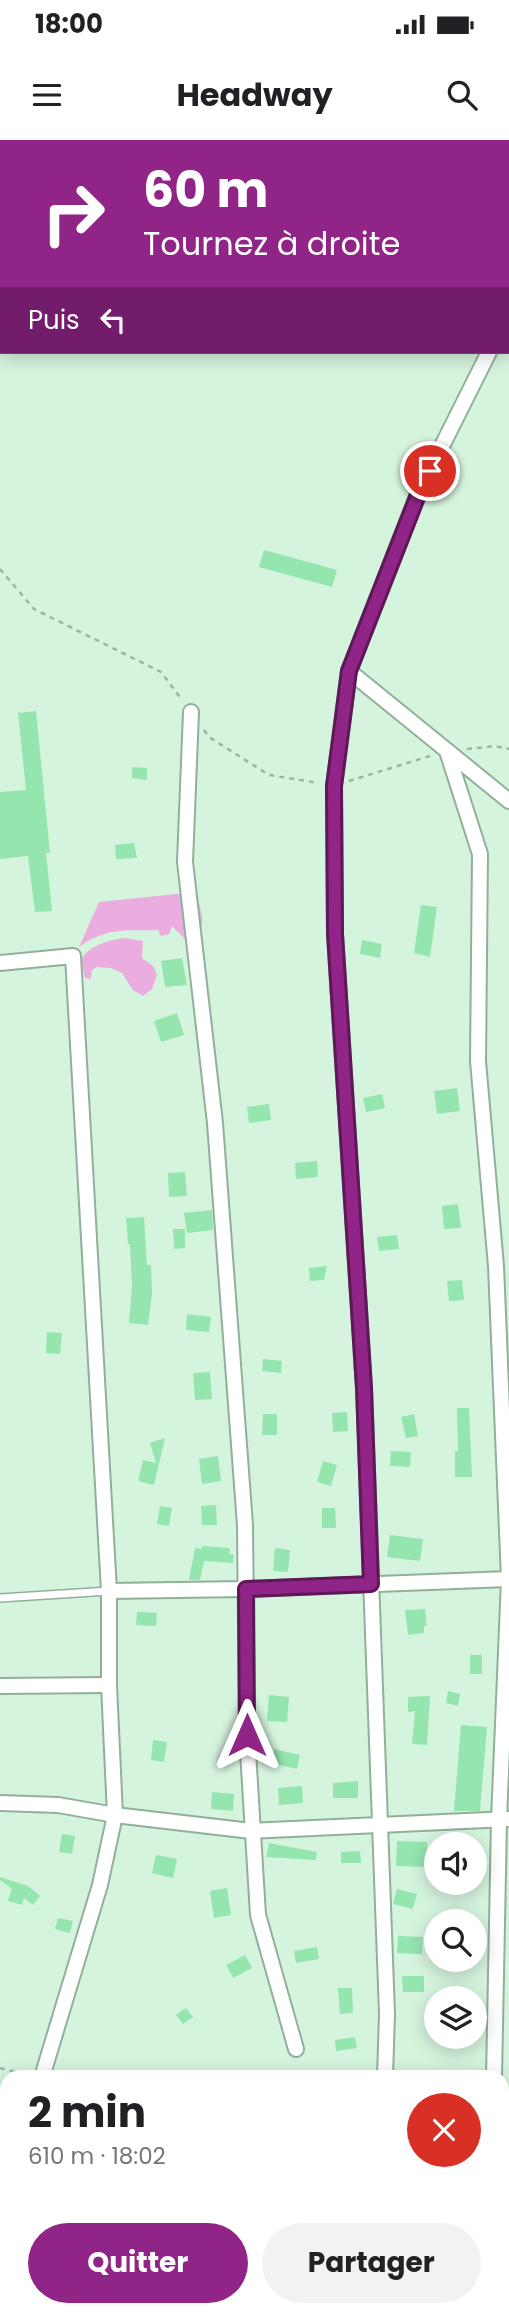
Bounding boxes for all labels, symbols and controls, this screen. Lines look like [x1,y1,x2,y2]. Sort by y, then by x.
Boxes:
text: 18:00 [35,6,103,42]
text: Headway [176,72,333,117]
icon: menu [28,76,66,114]
icon: search [443,76,481,114]
text: 60 m [143,156,268,224]
icon: right [28,168,119,259]
text: Tournez à droite [143,221,400,266]
icon: left [94,301,132,339]
text: Puis [28,302,80,338]
pin [400,441,460,501]
icon: arrive [411,452,449,490]
position arrow [210,1698,284,1772]
map controls [424,1832,487,2049]
button: sound [424,1832,487,1895]
button: search [424,1909,487,1972]
button: layers [424,1986,487,2049]
text: 2 min [28,2083,146,2142]
button: close [407,2093,481,2167]
text: 610 m · 18:02 [28,2140,166,2172]
button: Quitter [28,2223,248,2303]
button: Partager [262,2223,481,2303]

